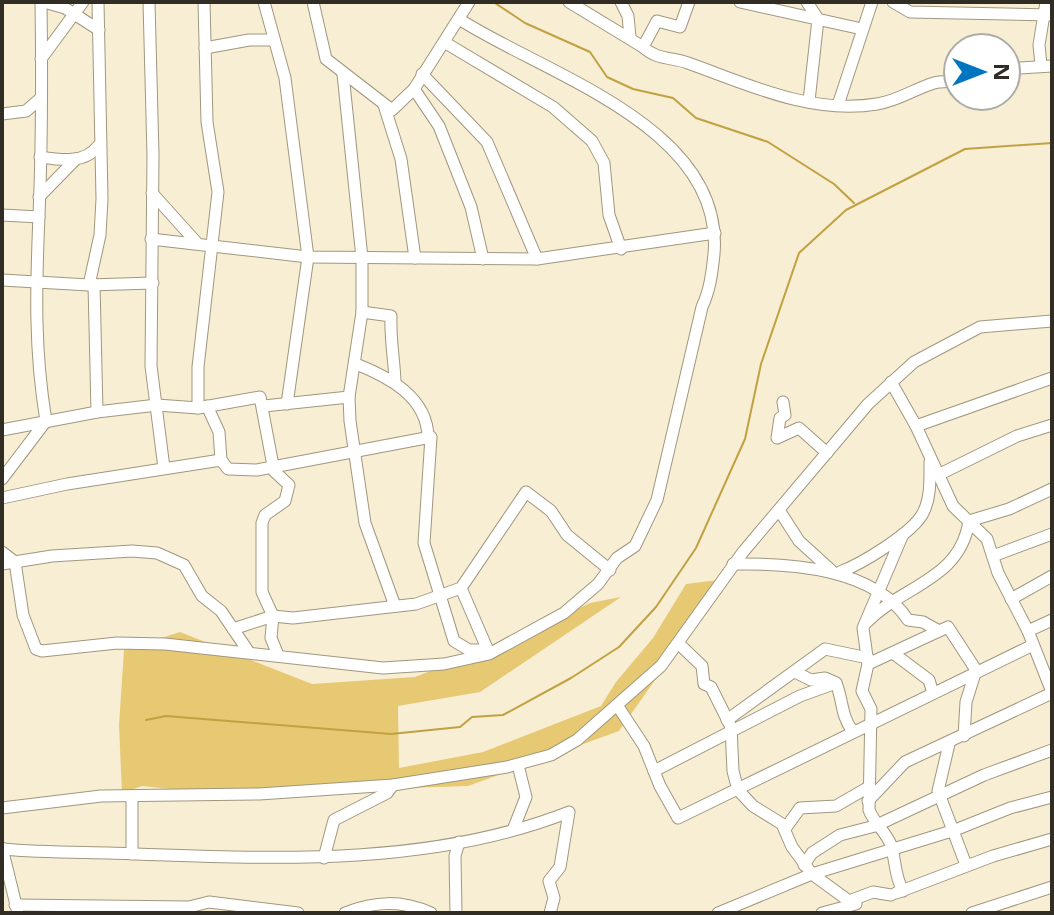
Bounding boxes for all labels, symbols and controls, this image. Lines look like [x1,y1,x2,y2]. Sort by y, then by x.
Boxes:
north arrow [942,32,1022,112]
text: N [988,63,1018,81]

